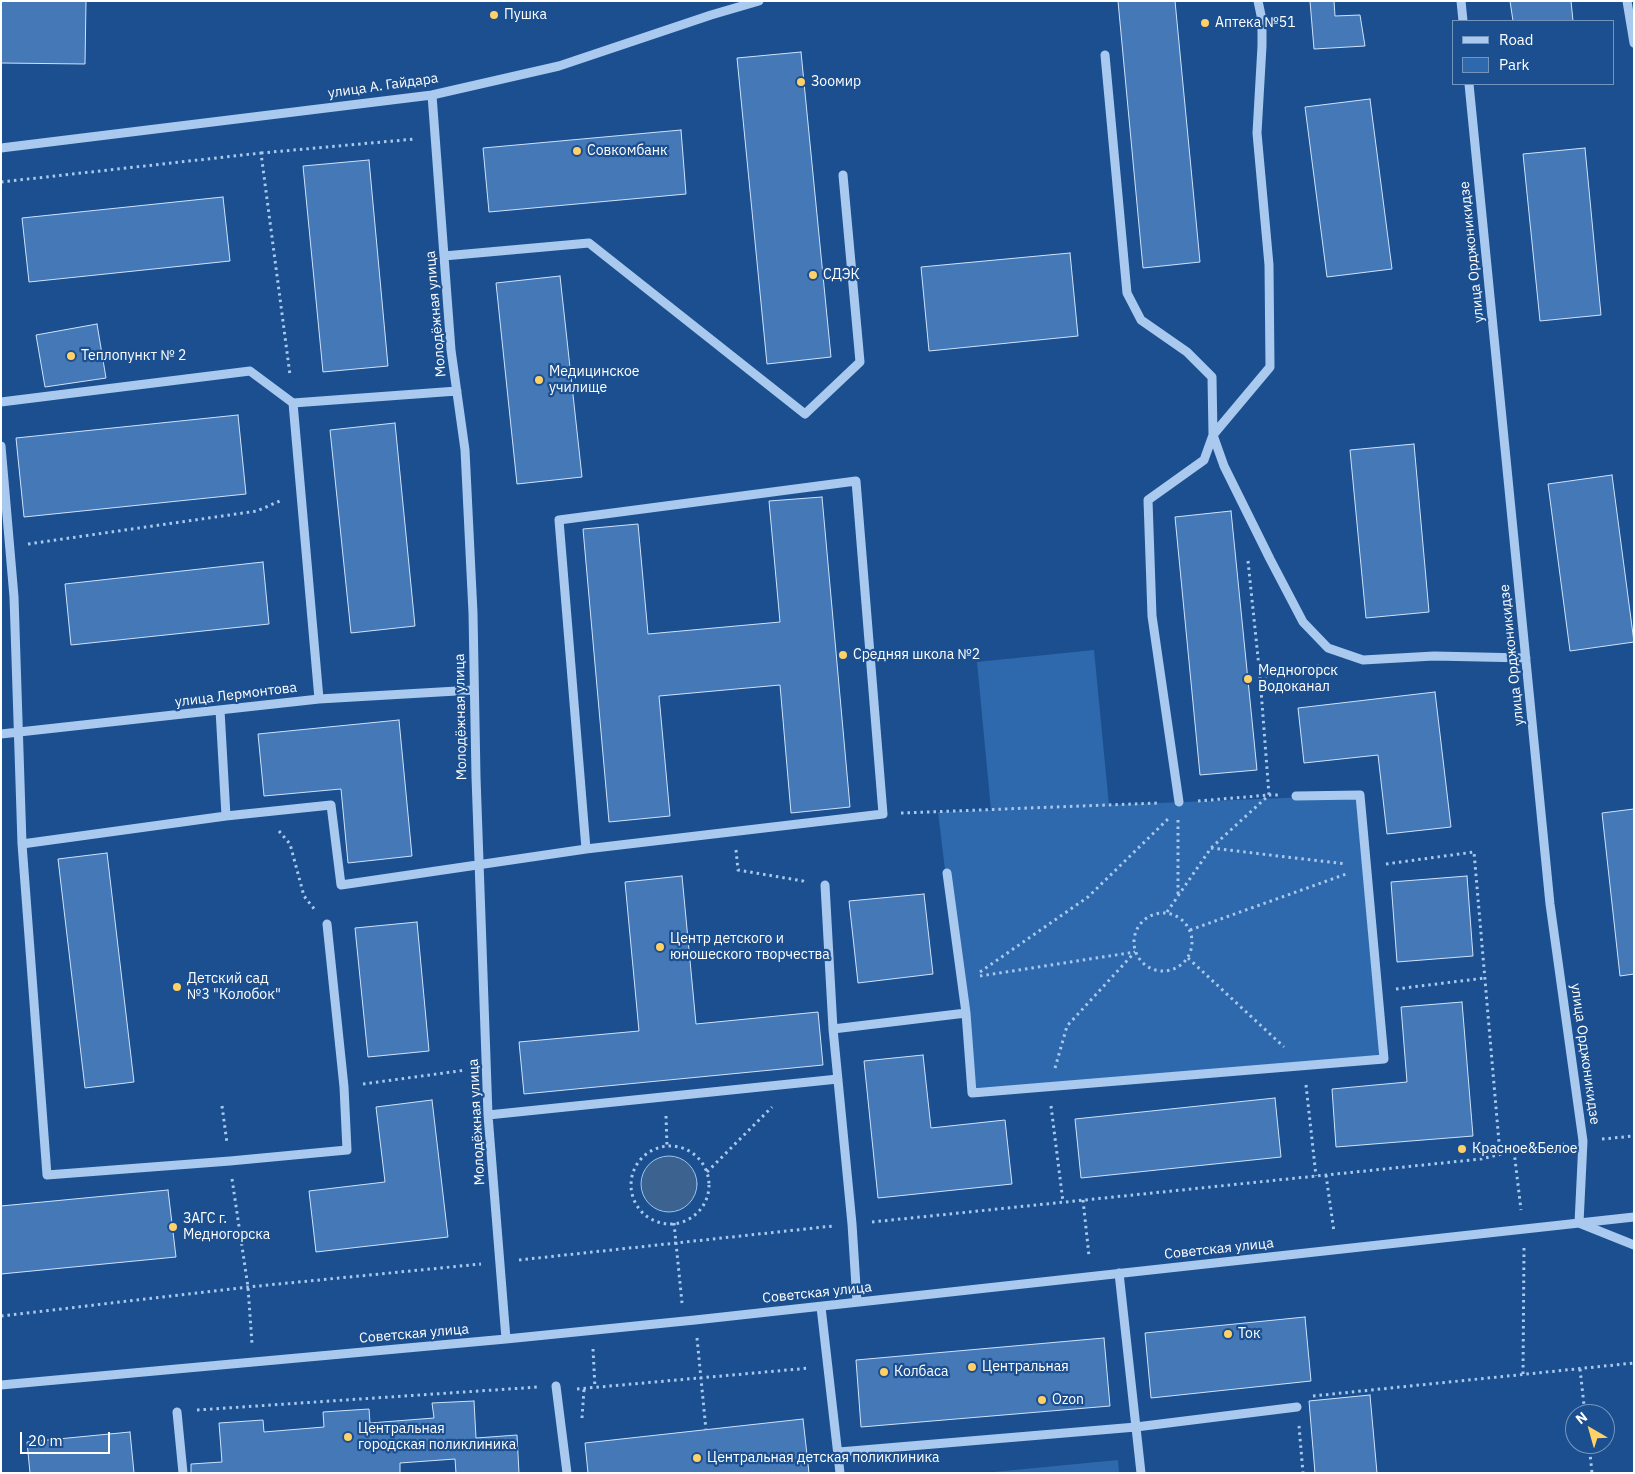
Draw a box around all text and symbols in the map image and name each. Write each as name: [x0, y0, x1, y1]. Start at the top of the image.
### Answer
place label: Пушка: [504, 7, 547, 23]
marker: Пушка: [488, 9, 500, 21]
place label: Аптека №51: [1215, 15, 1296, 31]
marker: Аптека №51: [1199, 17, 1211, 29]
legend: [1452, 20, 1615, 85]
text: Road: [1499, 30, 1534, 49]
text: Park: [1499, 55, 1529, 74]
street label: улица А. Гайдара: [327, 70, 439, 102]
place label: Зоомир: [811, 74, 861, 90]
marker: Зоомир: [795, 76, 807, 88]
place label: Совкомбанк: [587, 143, 668, 159]
marker: Совкомбанк: [571, 145, 583, 157]
street label: улица Орджоникидзе: [1456, 180, 1488, 324]
street label: Молодёжная улица: [422, 250, 450, 378]
place label: СДЭК: [823, 267, 860, 283]
marker: СДЭК: [807, 269, 819, 281]
place label: Теплопункт № 2: [81, 348, 186, 364]
marker: Теплопункт № 2: [65, 350, 77, 362]
place label: Медицинское училище: [549, 364, 640, 397]
marker: Медицинское училище: [533, 374, 545, 386]
street label: улица Орджоникидзе: [1496, 583, 1528, 727]
place label: Средняя школа №2: [853, 647, 980, 663]
marker: Средняя школа №2: [837, 649, 849, 661]
street label: Молодёжная улица: [451, 653, 471, 781]
place label: Медногорск Водоканал: [1258, 663, 1338, 696]
marker: Медногорск Водоканал: [1242, 673, 1254, 685]
street label: улица Лермонтова: [174, 679, 298, 711]
place label: Центр детского и юношеского творчества: [670, 931, 830, 964]
marker: Центр детского и юношеского творчества: [654, 941, 666, 953]
place label: Детский сад №3 "Колобок": [187, 971, 281, 1004]
marker: Детский сад №3 "Колобок": [171, 981, 183, 993]
street label: улица Орджоникидзе: [1567, 982, 1603, 1126]
street label: Молодёжная улица: [465, 1058, 489, 1186]
place label: Красное&Белое: [1472, 1141, 1577, 1157]
marker: Красное&Белое: [1456, 1143, 1468, 1155]
place label: ЗАГС г. Медногорска: [183, 1211, 270, 1244]
marker: ЗАГС г. Медногорска: [167, 1221, 179, 1233]
street label: Советская улица: [1163, 1235, 1275, 1263]
street label: Советская улица: [761, 1279, 873, 1307]
street label: Советская улица: [359, 1321, 469, 1347]
place label: Ток: [1238, 1326, 1261, 1342]
marker: Ток: [1222, 1328, 1234, 1340]
place label: Центральная: [982, 1359, 1069, 1375]
marker: Центральная: [966, 1361, 978, 1373]
place label: Колбаса: [894, 1364, 949, 1380]
marker: Колбаса: [878, 1366, 890, 1378]
place label: Ozon: [1052, 1392, 1084, 1408]
marker: Ozon: [1036, 1394, 1048, 1406]
north arrow: [1565, 1404, 1615, 1454]
text: N: [1572, 1408, 1591, 1428]
place label: Центральная городская поликлиника: [358, 1421, 516, 1454]
scale bar: [22, 1422, 112, 1454]
text: 20 m: [28, 1431, 63, 1450]
marker: Центральная городская поликлиника: [342, 1431, 354, 1443]
place label: Центральная детская поликлиника: [707, 1450, 940, 1466]
marker: Центральная детская поликлиника: [691, 1452, 703, 1464]

